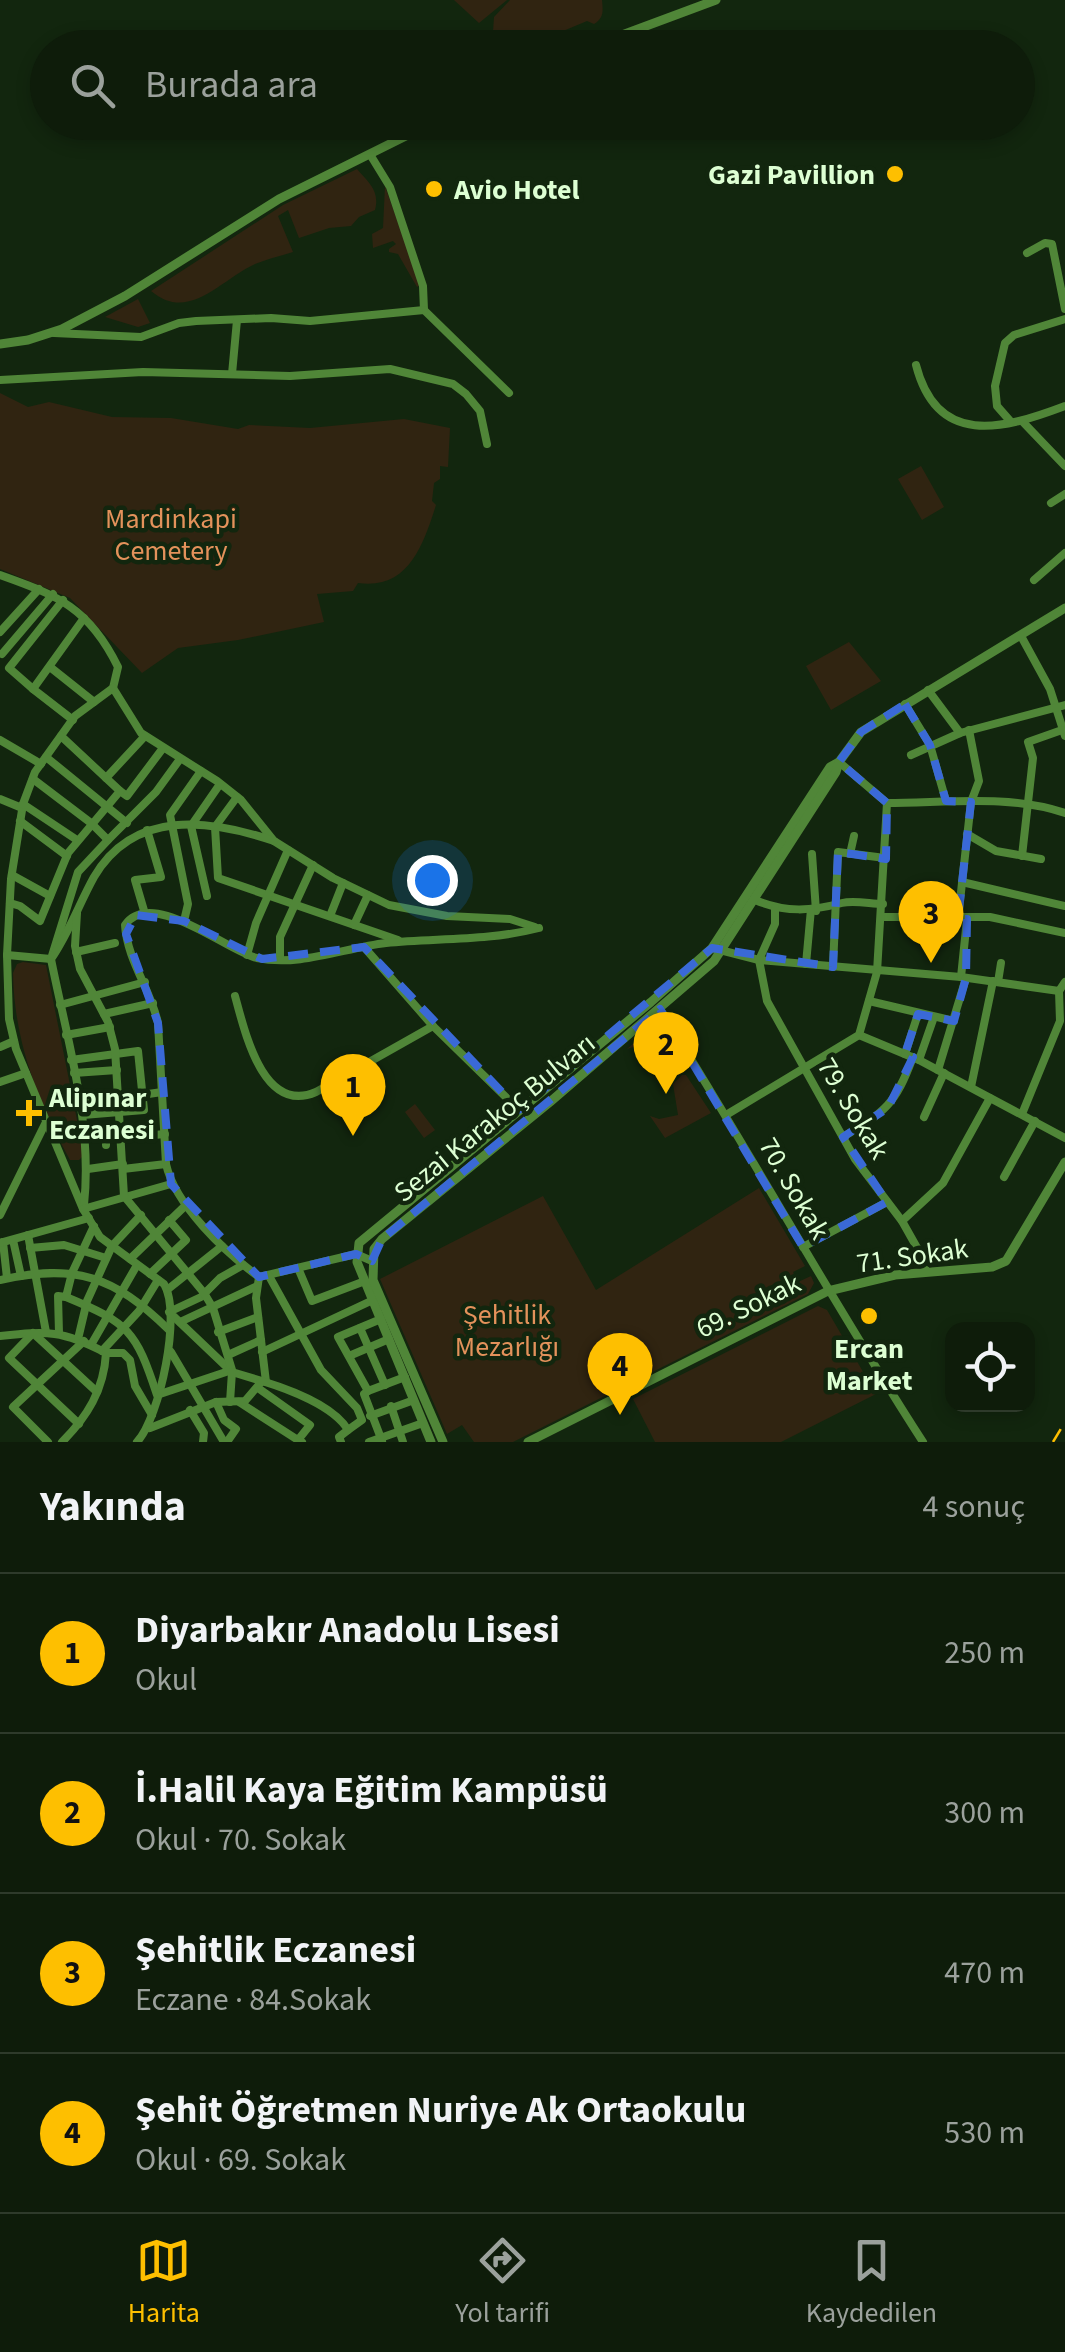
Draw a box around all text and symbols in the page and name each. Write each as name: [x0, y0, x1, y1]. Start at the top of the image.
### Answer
search box: [30, 30, 1035, 140]
icon: search: [65, 58, 120, 113]
text: Burada ara: [145, 58, 318, 112]
place label: Gazi Pavillion: [708, 155, 875, 195]
marker: Gazi Pavillion: [884, 163, 906, 185]
place label: Avio Hotel: [453, 170, 580, 210]
marker: Avio Hotel: [423, 178, 445, 200]
park label: Mardinkapi Cemetery: [105, 499, 237, 571]
your location: [407, 855, 458, 906]
pin: 3: [898, 880, 964, 963]
pin: 2: [634, 1012, 698, 1094]
street label: Sezai Karakoç Bulvarı: [385, 1024, 604, 1212]
street label: 79. Sokak: [807, 1050, 899, 1167]
pin: 1: [320, 1054, 386, 1136]
place label: Alipınar Eczanesi: [48, 1078, 155, 1150]
marker: Alipınar Eczanesi: [18, 1102, 40, 1124]
street label: 70. Sokak: [749, 1130, 840, 1247]
street label: 71. Sokak: [854, 1228, 971, 1284]
street label: 69. Sokak: [689, 1263, 808, 1348]
park label: Şehitlik Mezarlığı: [455, 1295, 559, 1367]
marker: Ercan Market: [858, 1305, 880, 1327]
map controls: [945, 1322, 1035, 1412]
button: locate: [945, 1322, 1035, 1412]
place label: Ercan Market: [826, 1329, 913, 1401]
pin: 4: [588, 1332, 652, 1415]
text: Yakında: [40, 1477, 186, 1537]
text: 4 sonuç: [922, 1484, 1025, 1530]
text: Diyarbakır Anadolu Lisesi: [135, 1603, 560, 1657]
text: 1: [64, 1630, 81, 1676]
text: 250 m: [944, 1630, 1025, 1676]
text: Okul: [135, 1657, 197, 1703]
text: İ.Halil Kaya Eğitim Kampüsü: [135, 1763, 608, 1817]
text: 2: [64, 1790, 81, 1836]
text: 300 m: [944, 1790, 1025, 1836]
text: Okul · 70. Sokak: [135, 1817, 346, 1863]
text: Şehitlik Eczanesi: [135, 1923, 416, 1977]
text: 3: [64, 1950, 81, 1996]
text: 470 m: [944, 1950, 1025, 1996]
text: Eczane · 84.Sokak: [135, 1977, 371, 2023]
text: Şehit Öğretmen Nuriye Ak Ortaokulu: [135, 2083, 746, 2137]
text: 4: [64, 2110, 81, 2156]
text: 530 m: [944, 2110, 1025, 2156]
text: Okul · 69. Sokak: [135, 2137, 346, 2183]
tab: Harita: [128, 2233, 200, 2333]
tab: Yol tarifi: [455, 2233, 550, 2333]
tab: Kaydedilen: [806, 2233, 937, 2333]

